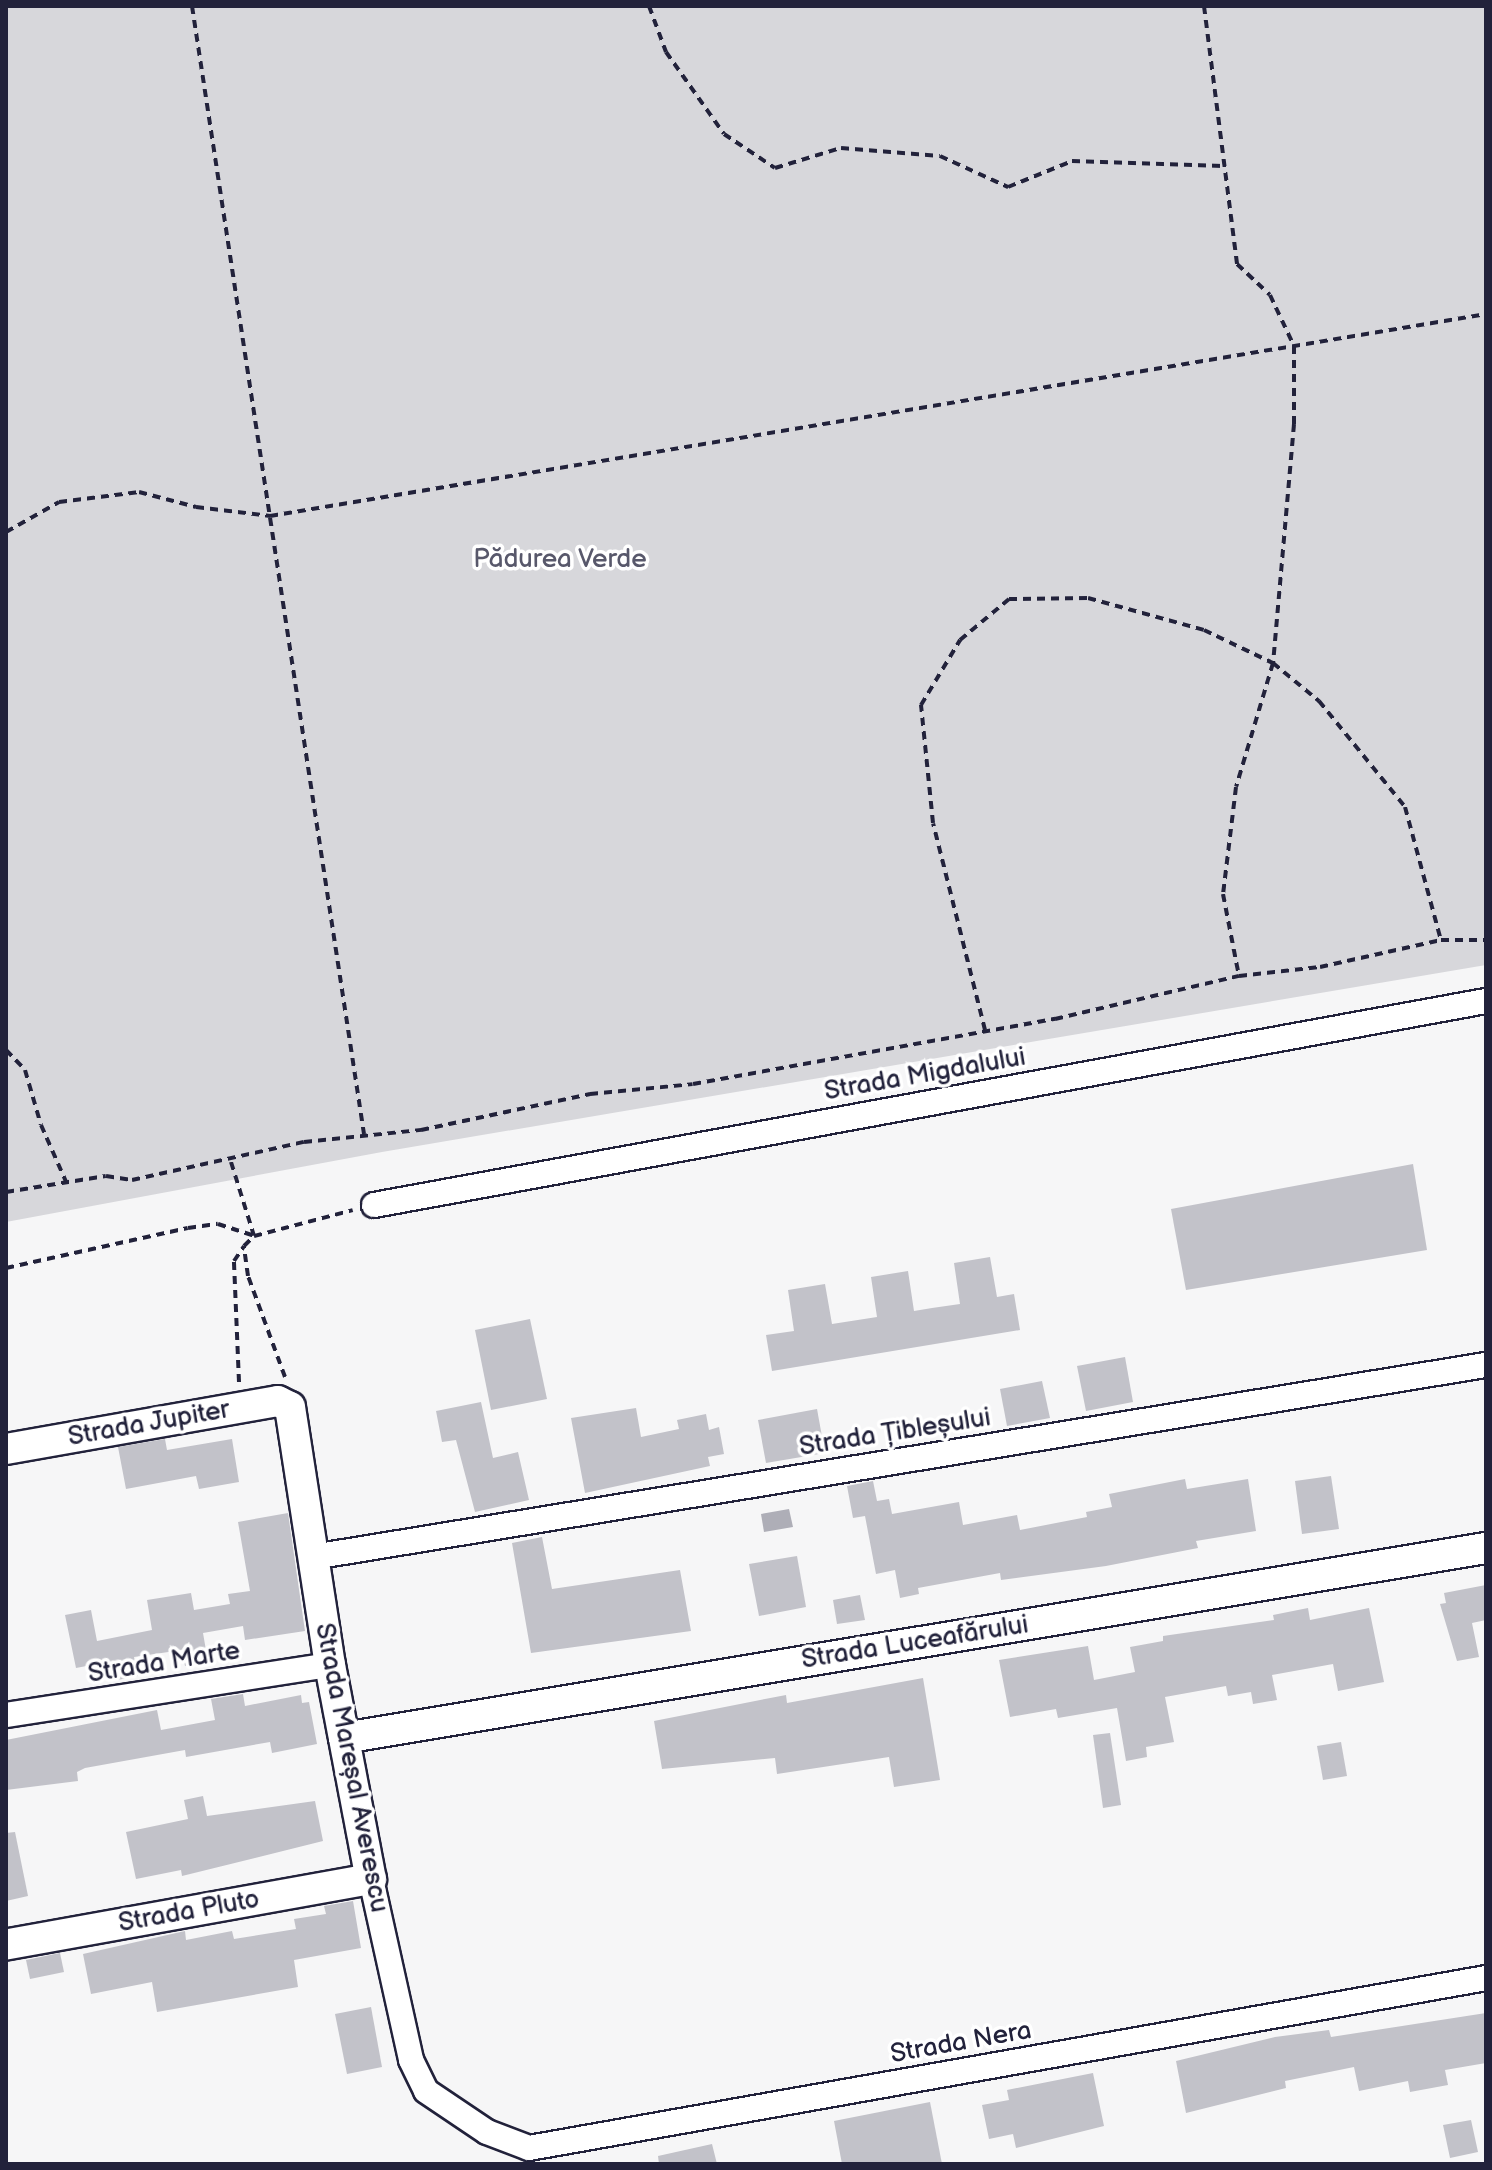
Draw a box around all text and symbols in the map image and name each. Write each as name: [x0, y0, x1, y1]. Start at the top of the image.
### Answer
park label: Pădurea Verde: [473, 544, 647, 576]
street label: Strada Migdalului: [822, 1042, 1028, 1108]
street label: Strada Jupiter: [65, 1394, 233, 1454]
street label: Strada Țibleșului: [797, 1402, 993, 1464]
street label: Strada Luceafărului: [799, 1610, 1031, 1676]
street label: Strada Mareșal Averescu: [308, 1621, 394, 1915]
street label: Strada Marte: [86, 1636, 242, 1690]
street label: Strada Pluto: [116, 1884, 262, 1940]
street label: Strada Nera: [888, 2015, 1034, 2071]

